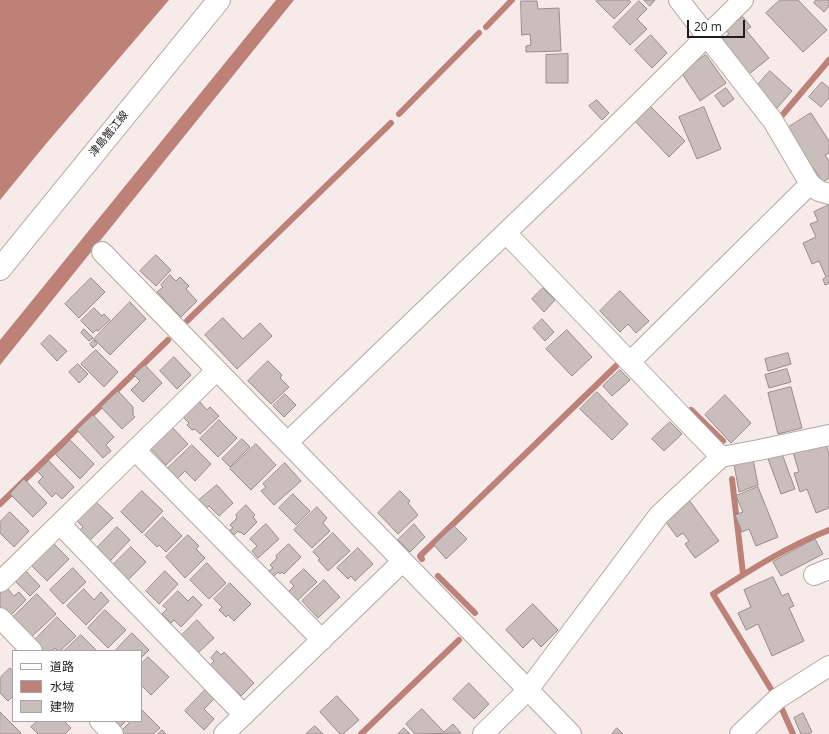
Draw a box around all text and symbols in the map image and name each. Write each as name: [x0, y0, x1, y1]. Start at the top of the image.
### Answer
scale bar: [689, 12, 747, 38]
text: 20 m: [694, 18, 722, 35]
street label: 津島蟹江線: [87, 108, 131, 160]
legend: [12, 650, 142, 722]
text: 道路: [50, 658, 74, 675]
text: 水域: [50, 678, 74, 695]
text: 建物: [50, 698, 74, 715]

